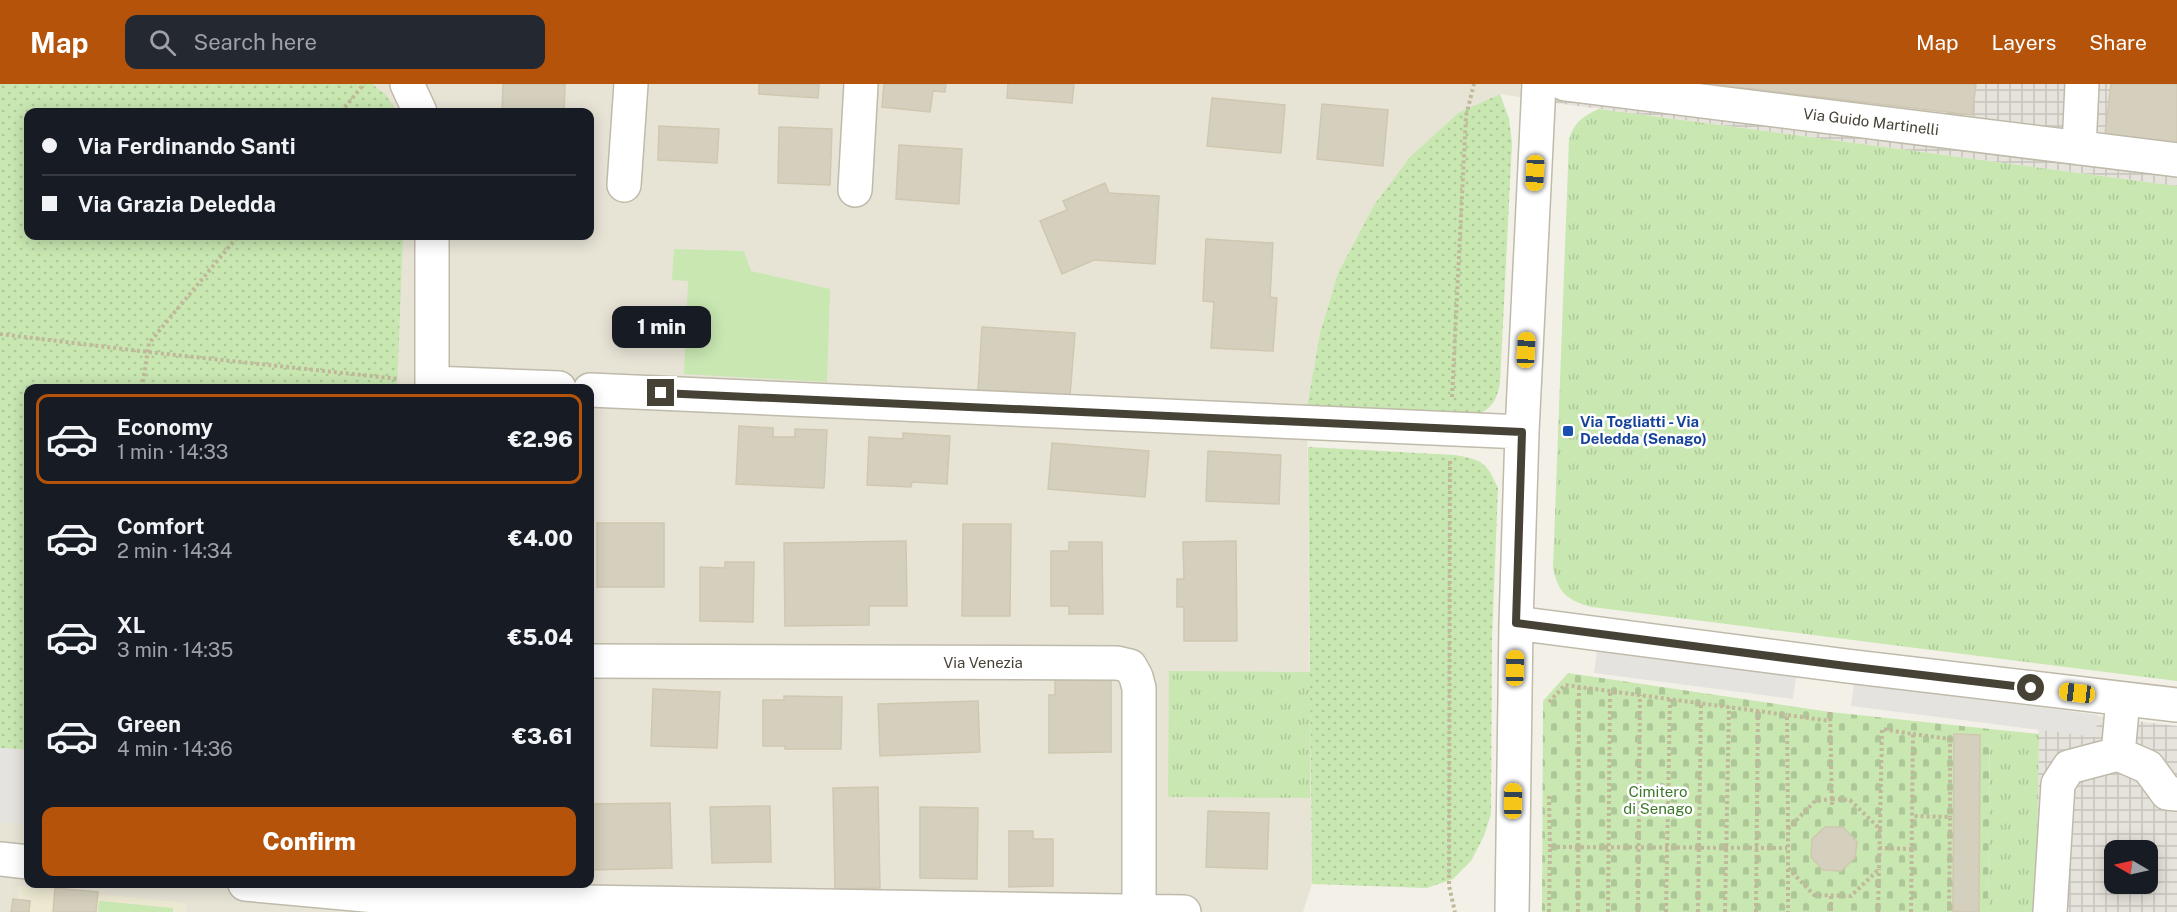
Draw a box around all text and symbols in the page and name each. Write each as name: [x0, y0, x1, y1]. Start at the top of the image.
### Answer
search box: [125, 15, 545, 69]
text: Map: [30, 26, 89, 59]
icon: search: [146, 26, 179, 59]
text: Search here: [194, 29, 317, 55]
text: Map: [1916, 30, 1959, 55]
text: Layers: [1992, 30, 2056, 55]
text: Share: [2089, 30, 2147, 55]
street label: Via Guido Martinelli: [1802, 105, 1940, 138]
text: Via Ferdinando Santi: [78, 133, 296, 159]
car: [1525, 155, 1545, 191]
text: Via Grazia Deledda: [78, 191, 276, 217]
callout: 1 min: [612, 306, 710, 348]
text: 1 min: [637, 315, 686, 339]
car: [1516, 332, 1536, 368]
route end: [647, 379, 674, 406]
icon: car: [45, 412, 99, 466]
place label: Via Togliatti - Via Deledda (Senago): [1580, 413, 1707, 447]
text: Economy: [117, 414, 213, 440]
marker: Via Togliatti - Via Deledda (Senago): [1561, 424, 1575, 438]
text: €2.96: [508, 426, 573, 452]
text: 1 min · 14:33: [117, 440, 228, 464]
icon: car: [45, 511, 99, 565]
text: Comfort: [117, 513, 204, 539]
text: €4.00: [508, 525, 573, 551]
text: 2 min · 14:34: [117, 539, 232, 563]
icon: car: [45, 610, 99, 664]
text: XL: [117, 612, 145, 638]
text: €5.04: [507, 624, 573, 650]
text: 3 min · 14:35: [117, 638, 233, 662]
car: [1506, 650, 1524, 686]
street label: Via Venezia: [943, 654, 1023, 671]
route start: [2017, 674, 2044, 701]
car: [2058, 682, 2096, 704]
icon: car: [45, 709, 99, 763]
text: Green: [117, 711, 181, 737]
text: €3.61: [512, 723, 573, 749]
text: 4 min · 14:36: [117, 737, 233, 761]
car: [1504, 783, 1522, 819]
park label: Cimitero di Senago: [1623, 783, 1693, 817]
button: Confirm: [42, 807, 576, 876]
north arrow: [2104, 840, 2158, 894]
map controls: [2104, 840, 2158, 894]

